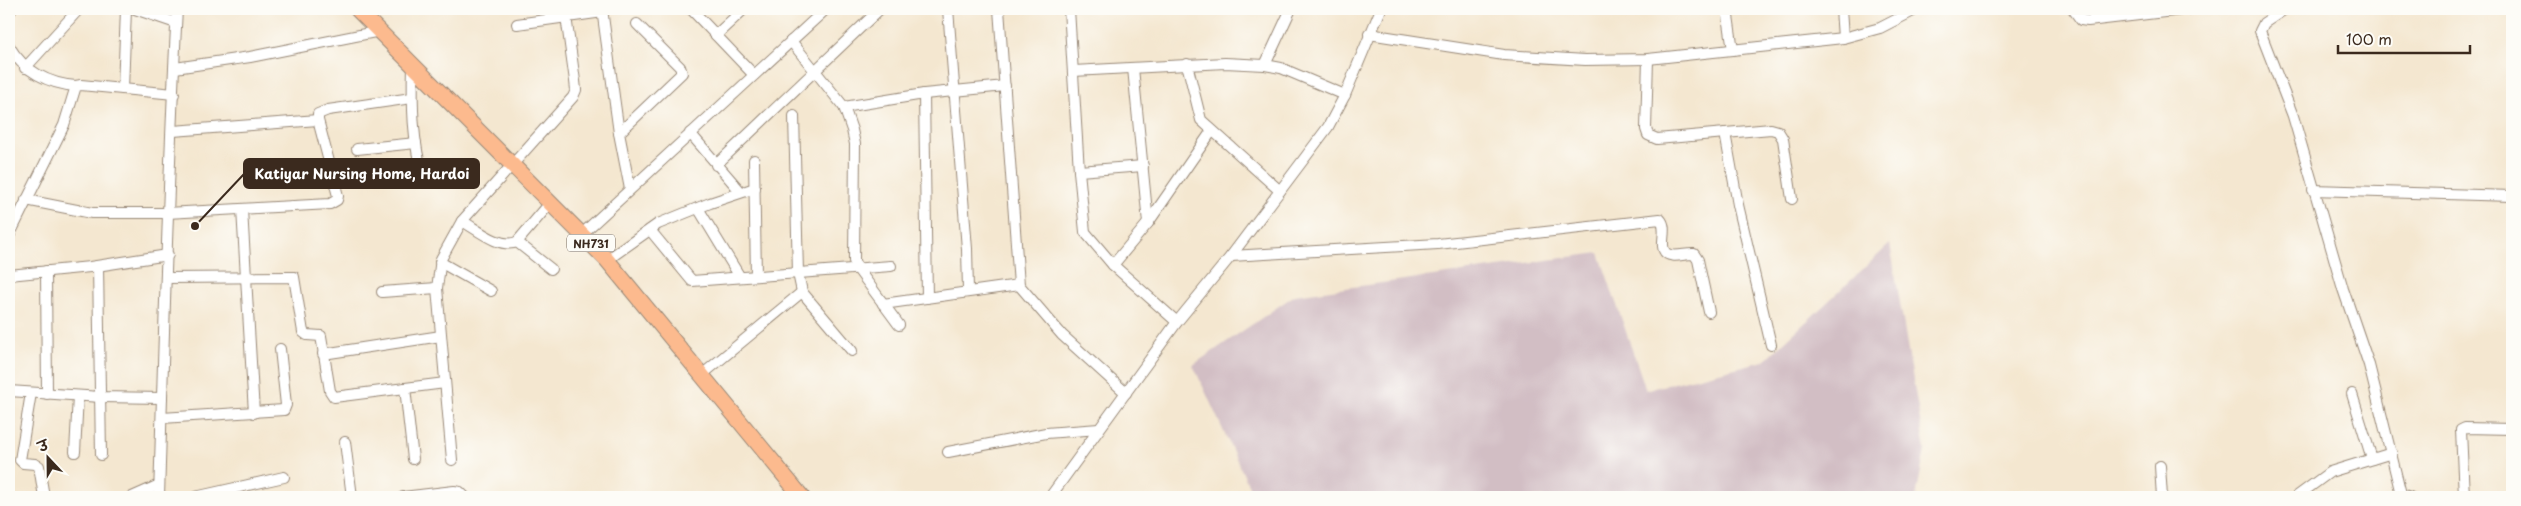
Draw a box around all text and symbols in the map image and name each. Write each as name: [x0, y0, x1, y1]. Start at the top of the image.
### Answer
scale bar: [2338, 22, 2471, 54]
text: 100 m: [2346, 27, 2392, 50]
callout: Katiyar Nursing Home, Hardoi: [244, 159, 479, 188]
text: Katiyar Nursing Home, Hardoi: [254, 163, 470, 184]
road number: NH731: [567, 234, 615, 252]
text: उ: [33, 433, 53, 458]
north arrow: [22, 434, 72, 484]

